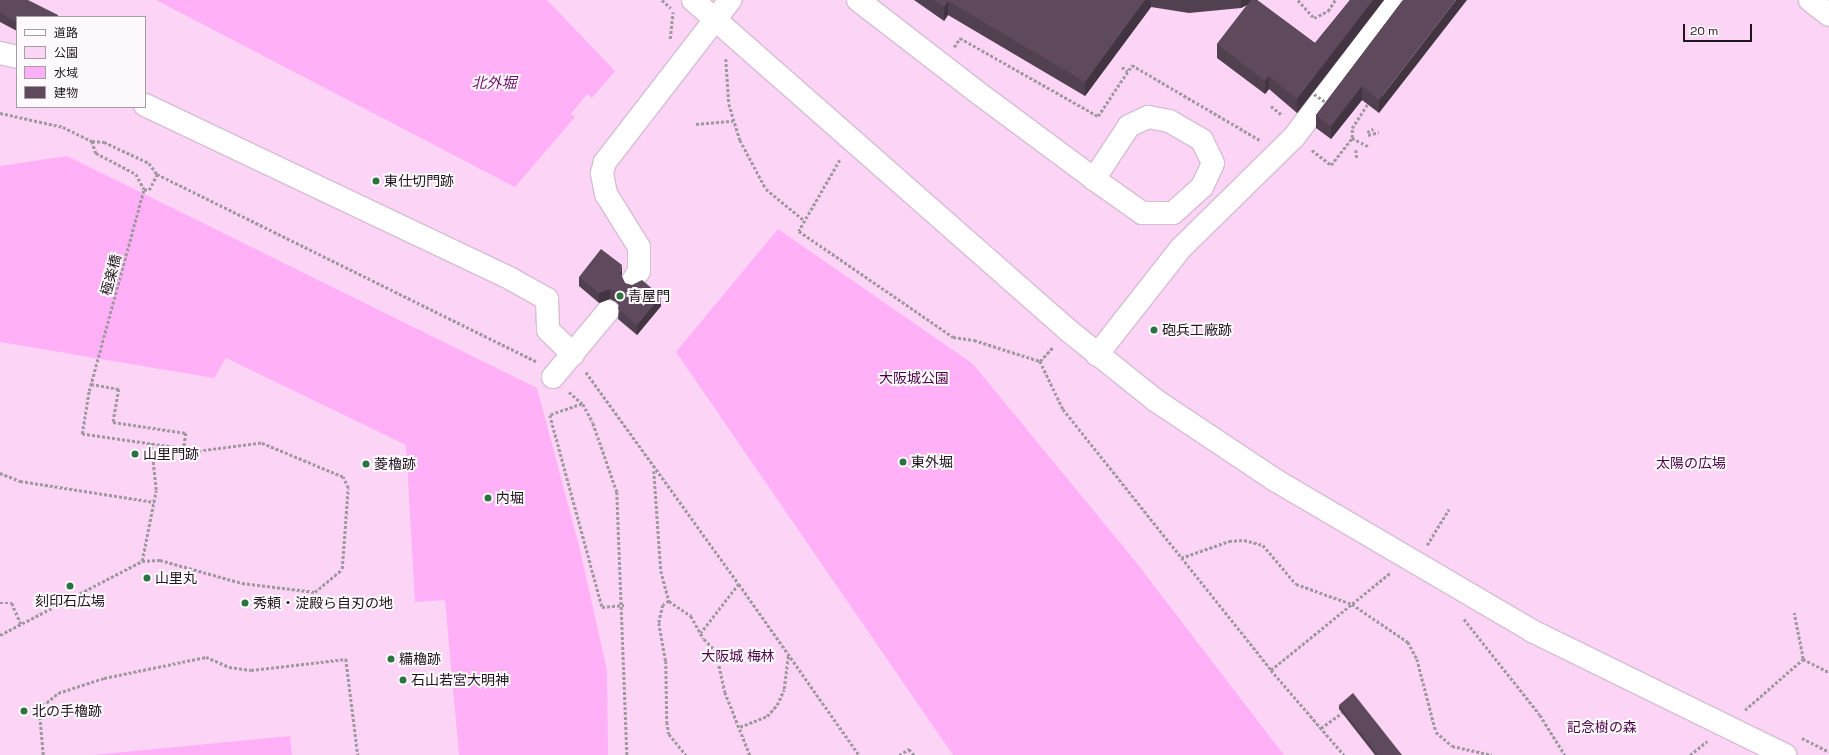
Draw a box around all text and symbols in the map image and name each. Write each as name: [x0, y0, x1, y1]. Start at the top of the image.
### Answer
legend: [16, 16, 146, 108]
scale bar: [1685, 16, 1754, 42]
text: 20 m: [1690, 23, 1718, 39]
text: 道路: [54, 25, 78, 41]
text: 公園: [54, 45, 78, 61]
text: 水域: [54, 65, 78, 81]
water label: 北外堀: [472, 74, 516, 92]
text: 建物: [54, 85, 78, 101]
place label: 東仕切門跡: [384, 173, 454, 189]
marker: 東仕切門跡: [371, 176, 381, 186]
street label: 極楽橋: [97, 253, 125, 297]
place label: 青屋門: [628, 288, 670, 304]
marker: 青屋門: [615, 291, 625, 301]
place label: 砲兵工廠跡: [1162, 322, 1232, 338]
marker: 砲兵工廠跡: [1149, 325, 1159, 335]
park label: 大阪城公園: [879, 370, 949, 386]
place label: 山里門跡: [143, 446, 199, 462]
marker: 山里門跡: [130, 449, 140, 459]
place label: 東外堀: [911, 454, 953, 470]
park label: 太陽の広場: [1656, 455, 1726, 471]
place label: 菱櫓跡: [374, 456, 416, 472]
marker: 東外堀: [898, 457, 908, 467]
marker: 菱櫓跡: [361, 459, 371, 469]
place label: 内堀: [496, 490, 524, 506]
marker: 内堀: [483, 493, 493, 503]
place label: 山里丸: [155, 570, 197, 586]
marker: 山里丸: [142, 573, 152, 583]
marker: 刻印石広場: [65, 581, 75, 591]
place label: 刻印石広場: [35, 593, 105, 609]
place label: 秀頼・淀殿ら自刃の地: [253, 595, 393, 611]
marker: 秀頼・淀殿ら自刃の地: [240, 598, 250, 608]
park label: 大阪城 梅林: [701, 648, 775, 664]
place label: 糒櫓跡: [399, 651, 441, 667]
marker: 糒櫓跡: [386, 654, 396, 664]
place label: 石山若宮大明神: [411, 672, 509, 688]
marker: 石山若宮大明神: [398, 675, 408, 685]
place label: 北の手櫓跡: [32, 703, 102, 719]
marker: 北の手櫓跡: [19, 706, 29, 716]
park label: 記念樹の森: [1567, 719, 1637, 735]

